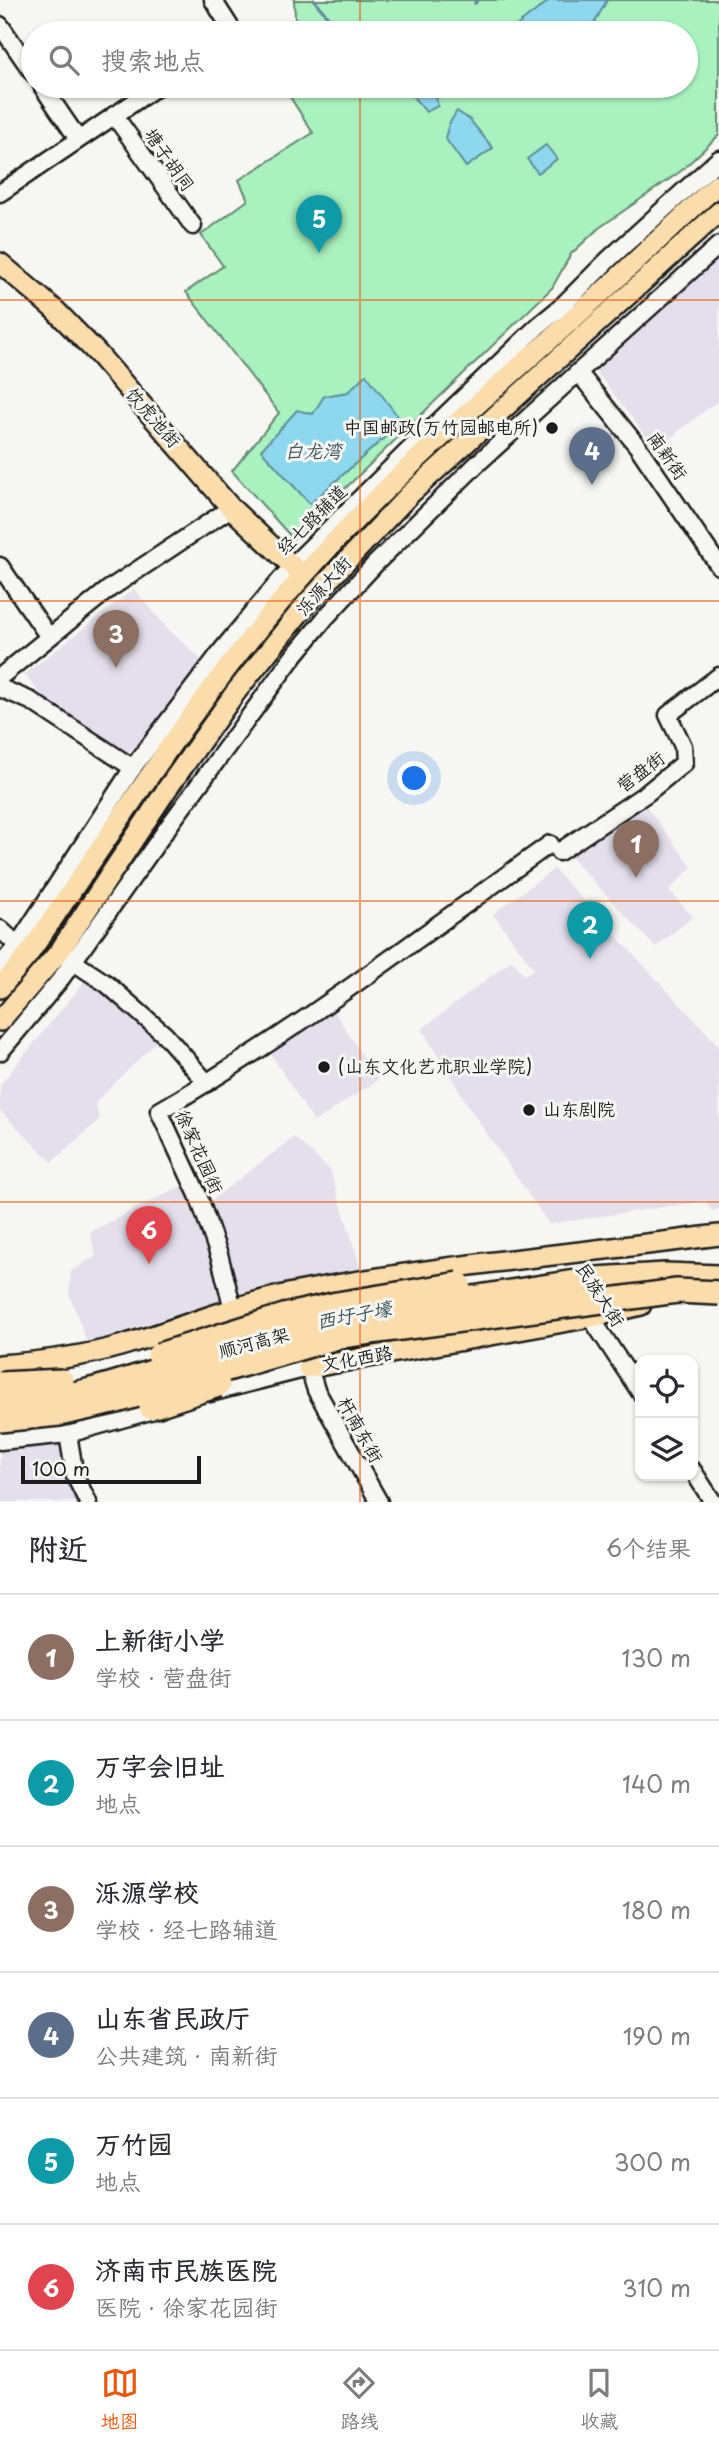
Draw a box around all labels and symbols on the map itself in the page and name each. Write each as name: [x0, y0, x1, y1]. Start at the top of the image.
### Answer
street label: 塘子胡同: [139, 122, 202, 196]
pin: 5: [296, 195, 342, 253]
street label: 饮虎池街: [120, 381, 188, 453]
place label: 中国邮政(万竹园邮电所): [344, 413, 538, 440]
marker: 中国邮政(万竹园邮电所): [544, 420, 560, 436]
street label: 南新街: [642, 425, 695, 485]
pin: 4: [569, 427, 615, 485]
water label: 白龙湾: [284, 436, 344, 464]
street label: 经七路辅道: [270, 478, 352, 560]
street label: 泺源大街: [289, 549, 357, 621]
pin: 3: [93, 610, 139, 668]
street label: 营盘街: [610, 744, 670, 798]
your location: [397, 761, 431, 795]
pin: 1: [613, 820, 659, 878]
pin: 2: [567, 901, 613, 959]
place label: (山东文化艺术职业学院): [338, 1052, 532, 1079]
marker: (山东文化艺术职业学院): [316, 1059, 332, 1075]
place label: 山东剧院: [543, 1095, 615, 1122]
marker: 山东剧院: [521, 1102, 537, 1118]
street label: 徐家花园街: [170, 1105, 231, 1198]
pin: 6: [126, 1206, 172, 1264]
street label: 民族大街: [570, 1257, 632, 1332]
water label: 西圩子壕: [314, 1293, 396, 1335]
street label: 顺河高架: [215, 1319, 292, 1364]
street label: 文化西路: [319, 1338, 395, 1377]
street label: 杆南东街: [332, 1391, 391, 1467]
scale bar: [21, 1453, 201, 1485]

